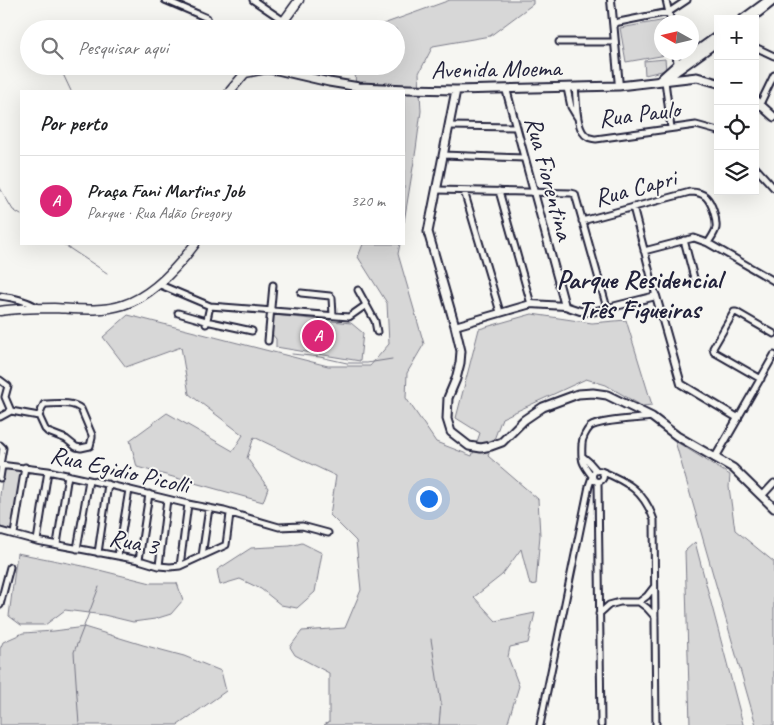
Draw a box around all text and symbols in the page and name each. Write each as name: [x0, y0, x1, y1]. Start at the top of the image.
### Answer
north arrow: [654, 15, 699, 60]
map controls: [714, 15, 759, 195]
button: +: [714, 15, 759, 60]
search box: [20, 20, 405, 75]
icon: search: [38, 34, 66, 62]
text: Pesquisar aqui: [78, 36, 168, 60]
street label: Avenida Moema: [431, 52, 564, 86]
button: −: [714, 60, 759, 105]
street label: Rua Paulo: [597, 93, 685, 135]
button: locate: [714, 105, 759, 150]
text: Por perto: [40, 110, 107, 136]
street label: Rua Fiorentina: [517, 113, 581, 246]
button: layers: [714, 150, 759, 195]
street label: Rua Capri: [591, 161, 683, 214]
text: Praça Fani Martins Job: [87, 179, 245, 203]
text: A: [52, 191, 60, 211]
text: 320 m: [351, 191, 385, 211]
text: Parque · Rua Adão Gregory: [87, 203, 231, 223]
district label: Parque Residencial Três Figueiras: [557, 263, 727, 326]
pin: A: [302, 317, 334, 355]
street label: Rua Egidio Picolli: [47, 438, 196, 502]
your location: [416, 486, 442, 512]
street label: Rua 3: [106, 521, 163, 563]

